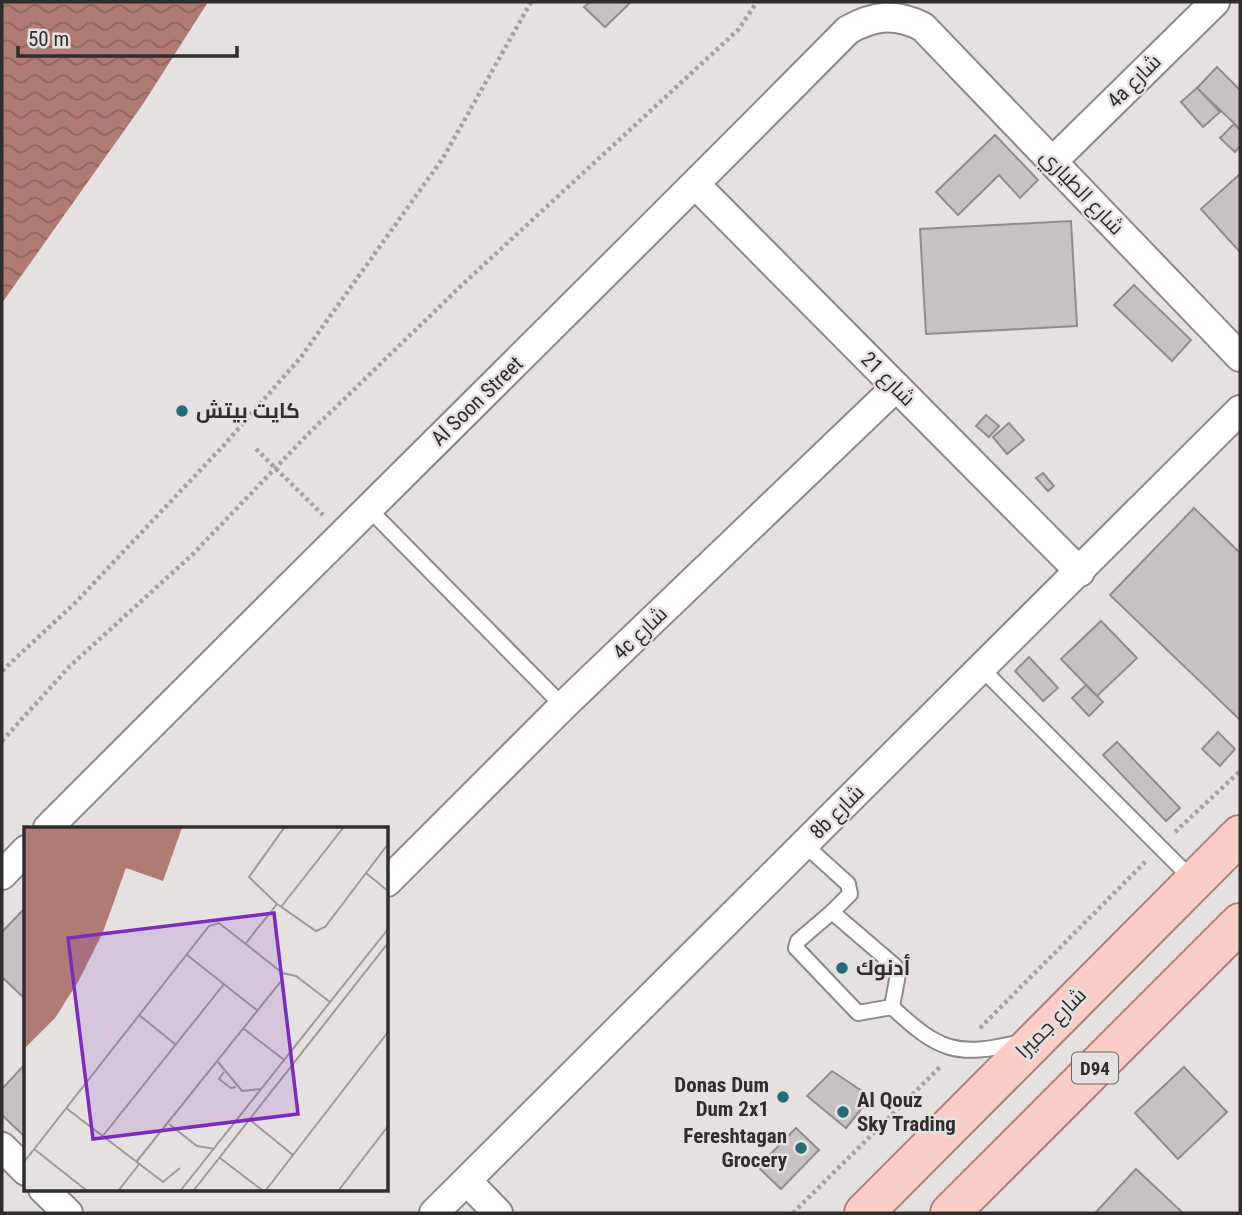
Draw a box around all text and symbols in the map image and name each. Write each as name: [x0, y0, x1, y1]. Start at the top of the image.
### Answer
scale bar: [18, 14, 236, 58]
text: 50 m: [28, 27, 69, 51]
street label: 4a شارع: [1102, 49, 1167, 114]
street label: شارع الطياري: [1033, 144, 1129, 242]
street label: شارع 21: [855, 347, 920, 412]
street label: Al Soon Street: [426, 351, 528, 451]
place label: كايت بيتش: [196, 399, 300, 423]
marker: كايت بيتش: [174, 403, 190, 419]
street label: 4c شارع: [608, 602, 673, 666]
street label: 8b شارع: [805, 780, 870, 845]
inset map: [24, 827, 388, 1190]
place label: أدنوك: [856, 954, 910, 981]
marker: أدنوك: [834, 960, 850, 976]
street label: شارع جميرا: [1011, 983, 1093, 1065]
road number: D94: [1072, 1052, 1118, 1084]
place label: Donas Dum Dum 2x1: [674, 1073, 769, 1121]
place label: Al Qouz Sky Trading: [857, 1088, 956, 1136]
marker: Donas Dum Dum 2x1: [775, 1089, 791, 1105]
marker: Al Qouz Sky Trading: [835, 1104, 851, 1120]
place label: Fereshtagan Grocery: [683, 1124, 788, 1172]
marker: Fereshtagan Grocery: [793, 1140, 809, 1156]

